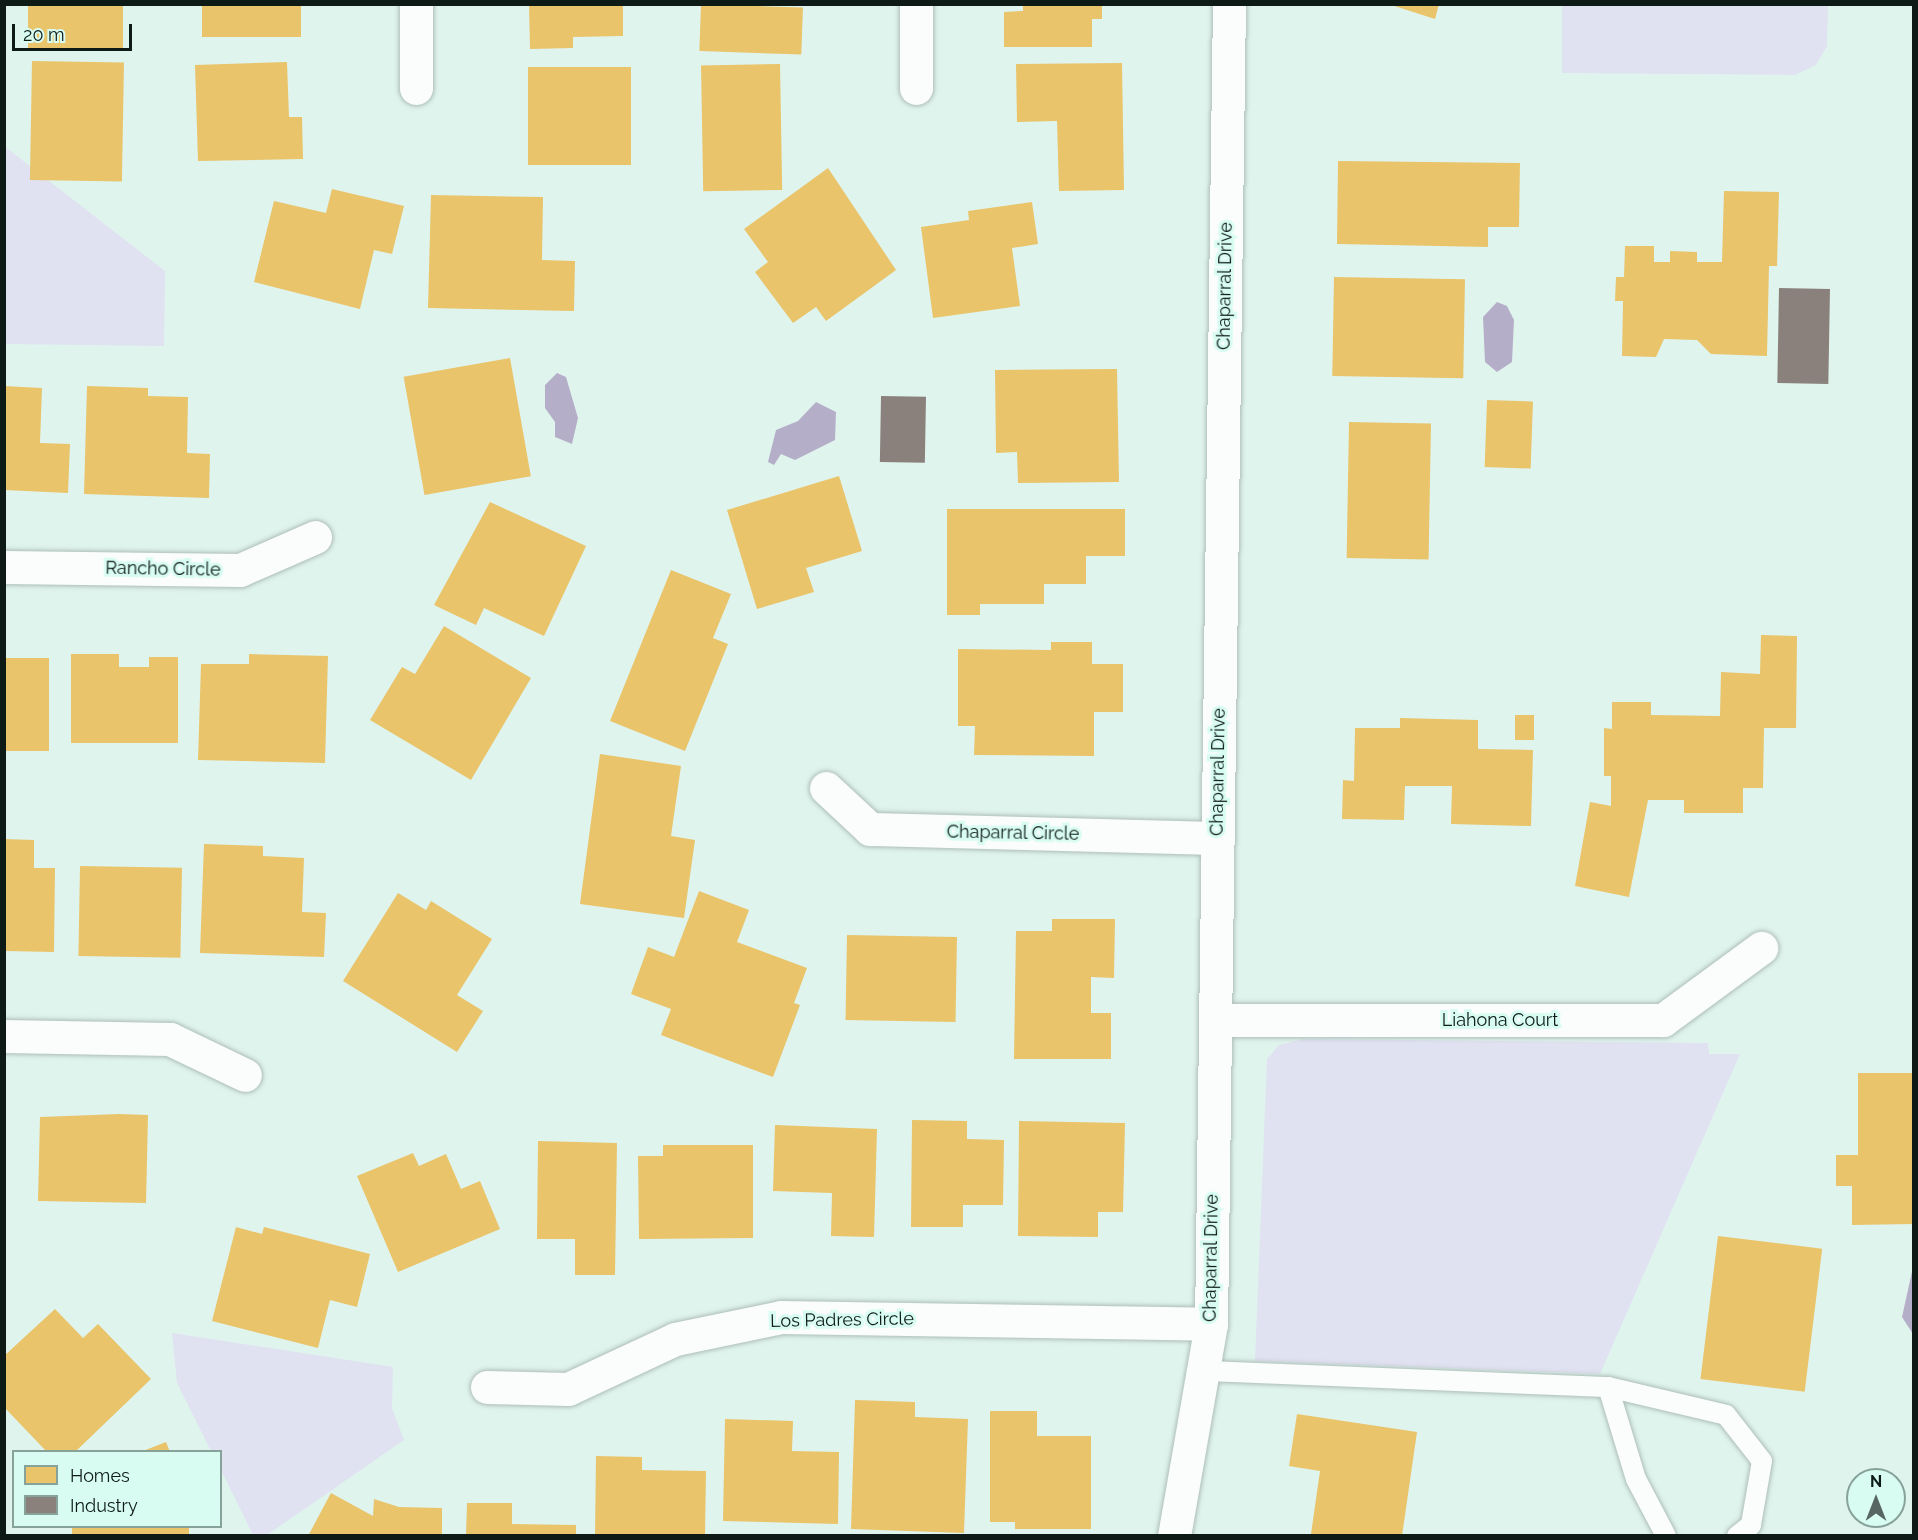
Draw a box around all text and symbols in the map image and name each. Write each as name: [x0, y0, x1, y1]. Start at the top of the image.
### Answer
scale bar: [15, 12, 135, 50]
text: 20 m: [23, 24, 65, 45]
street label: Chaparral Drive: [1213, 222, 1237, 350]
street label: Rancho Circle: [105, 557, 221, 581]
street label: Chaparral Drive: [1206, 708, 1230, 836]
street label: Chaparral Circle: [946, 821, 1080, 845]
street label: Liahona Court: [1442, 1009, 1558, 1031]
street label: Chaparral Drive: [1199, 1194, 1223, 1322]
street label: Los Padres Circle: [770, 1308, 914, 1332]
legend: [12, 1450, 222, 1528]
text: Homes: [70, 1465, 130, 1486]
north arrow: [1846, 1468, 1906, 1528]
text: N: [1870, 1472, 1882, 1491]
text: Industry: [70, 1495, 138, 1516]

